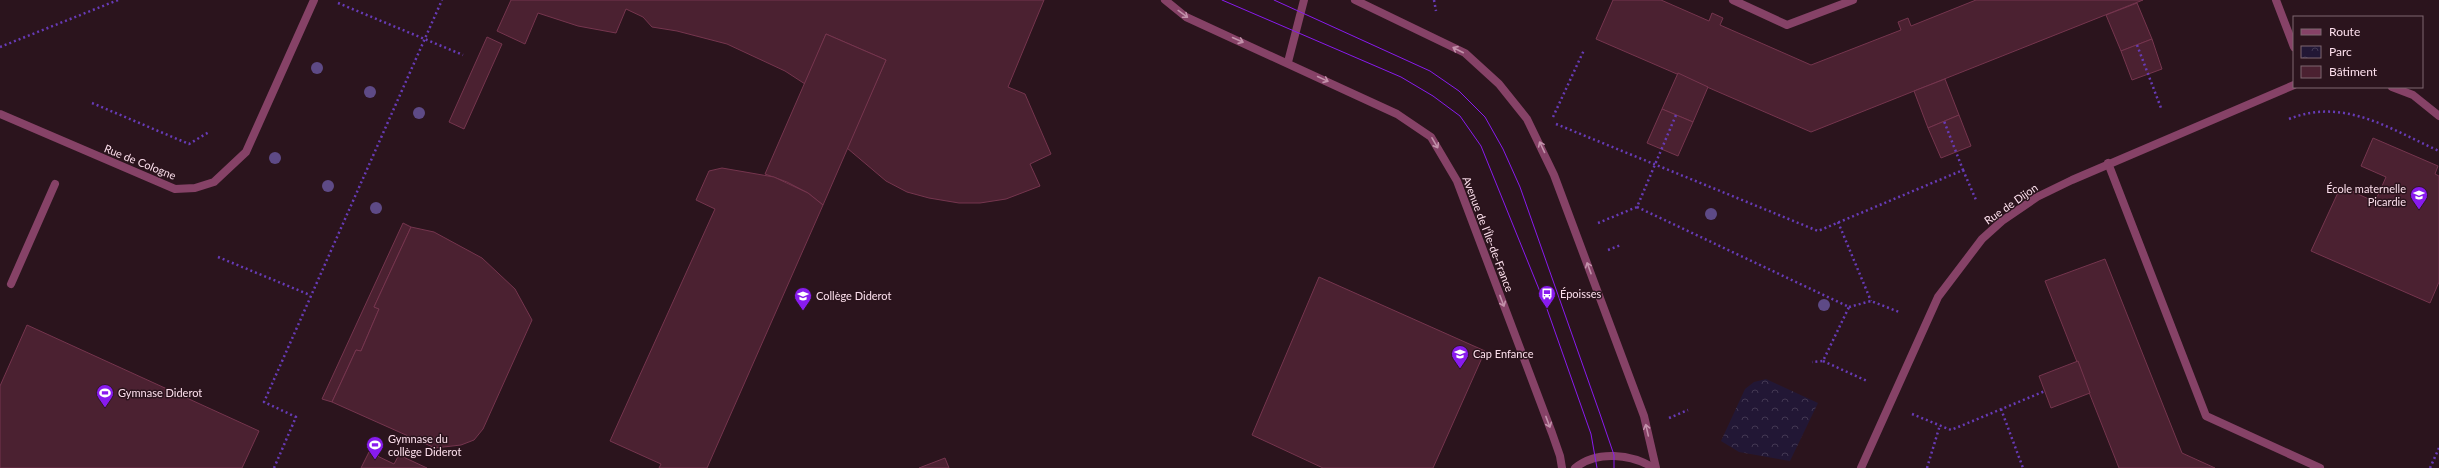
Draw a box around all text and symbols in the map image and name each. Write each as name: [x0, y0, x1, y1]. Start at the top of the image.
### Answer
one-way arrow: [1177, 10, 1188, 18]
legend: [2293, 16, 2423, 88]
text: Route: [2329, 24, 2360, 39]
one-way arrow: [1232, 37, 1244, 44]
text: Parc: [2329, 44, 2352, 59]
one-way arrow: [1453, 45, 1465, 53]
text: Bâtiment: [2329, 64, 2378, 79]
one-way arrow: [1317, 76, 1329, 83]
one-way arrow: [1431, 137, 1439, 149]
street label: Rue de Cologne: [102, 141, 178, 182]
one-way arrow: [1538, 141, 1545, 153]
street label: Avenue de l’Île-de-France: [1460, 174, 1517, 294]
street label: Rue de Dijon: [1982, 180, 2040, 227]
place label: École maternelle Picardie: [2326, 182, 2406, 208]
school or university icon: École maternelle Picardie: [2409, 185, 2429, 210]
one-way arrow: [1584, 263, 1592, 275]
bus stop icon: Époisses: [1537, 284, 1557, 309]
school or university icon: Collège Diderot: [793, 286, 813, 311]
place label: Époisses: [1560, 287, 1602, 300]
place label: Collège Diderot: [816, 289, 892, 302]
one-way arrow: [1499, 294, 1507, 306]
school or university icon: Cap Enfance: [1450, 344, 1470, 369]
place label: Cap Enfance: [1473, 347, 1534, 360]
sports icon: Gymnase Diderot: [95, 383, 115, 408]
place label: Gymnase Diderot: [118, 386, 202, 399]
one-way arrow: [1544, 416, 1552, 428]
one-way arrow: [1643, 424, 1651, 437]
place label: Gymnase du collège Diderot: [388, 432, 461, 458]
sports icon: Gymnase du collège Diderot: [365, 435, 385, 460]

